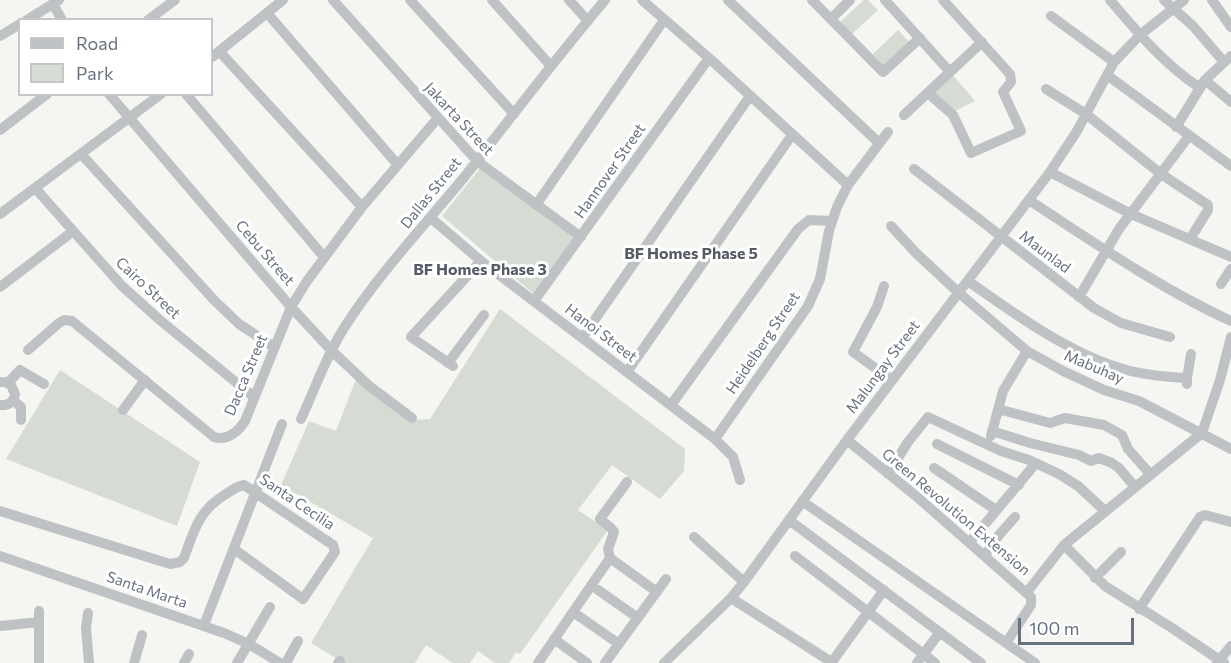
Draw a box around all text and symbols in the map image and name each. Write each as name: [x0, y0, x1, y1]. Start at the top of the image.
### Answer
legend: [18, 18, 213, 96]
text: Road: [76, 32, 118, 54]
text: Park: [76, 62, 114, 84]
street label: Jakarta Street: [421, 79, 497, 159]
street label: Hannover Street: [571, 120, 649, 222]
street label: Dallas Street: [397, 154, 465, 232]
street label: Cebu Street: [232, 217, 298, 289]
street label: Maunlad: [1016, 227, 1074, 277]
district label: BF Homes Phase 5: [624, 244, 758, 264]
street label: Cairo Street: [112, 253, 184, 323]
district label: BF Homes Phase 3: [413, 260, 547, 280]
street label: Heidelberg Street: [722, 288, 804, 398]
street label: Hanoi Street: [561, 300, 641, 366]
street label: Malungay Street: [842, 317, 924, 417]
street label: Dacca Street: [221, 332, 271, 418]
street label: Mabuhay: [1061, 346, 1127, 388]
street label: Green Revolution Extension: [878, 445, 1034, 579]
street label: Santa Cecilia: [256, 470, 338, 534]
street label: Santa Marta: [104, 568, 190, 612]
scale bar: [1021, 606, 1136, 644]
text: 100 m: [1029, 617, 1079, 639]

